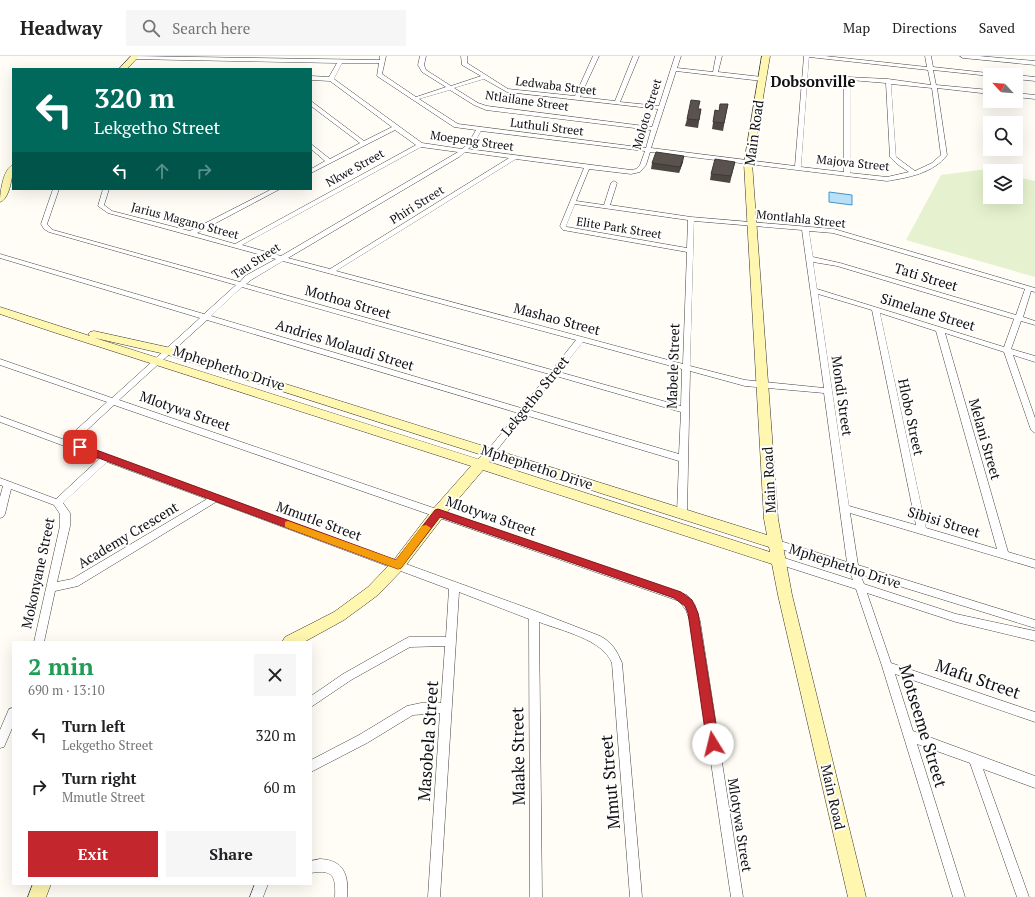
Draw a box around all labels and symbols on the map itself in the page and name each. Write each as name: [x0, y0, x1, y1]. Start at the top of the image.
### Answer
north arrow: [983, 68, 1023, 108]
district label: Dobsonville: [770, 71, 856, 91]
street label: Ledwaba Street: [515, 73, 598, 98]
street label: Moloto Street: [629, 76, 665, 151]
street label: Ntlailane Street: [484, 87, 570, 114]
street label: Main Road: [739, 99, 768, 167]
street label: Luthuli Street: [509, 115, 585, 139]
street label: Moepeng Street: [429, 127, 515, 154]
street label: Nkwe Street: [323, 145, 387, 190]
street label: Majova Street: [816, 151, 891, 174]
street label: Phiri Street: [387, 182, 447, 227]
street label: Jarius Magano Street: [130, 199, 241, 242]
street label: Montlahla Street: [756, 206, 847, 231]
street label: Elite Park Street: [575, 213, 664, 242]
street label: Tau Street: [229, 239, 283, 282]
street label: Tati Street: [892, 258, 961, 295]
street label: Mothoa Street: [303, 280, 394, 323]
street label: Simelane Street: [878, 288, 979, 335]
street label: Mashao Street: [512, 298, 603, 339]
street label: Andries Molaudi Street: [274, 314, 417, 375]
street label: Mabele Street: [662, 322, 684, 409]
street label: Mphephetho Drive: [171, 340, 287, 395]
street label: Lekgetho Street: [496, 351, 573, 440]
street label: Mondi Street: [827, 355, 858, 438]
street label: Hlobo Street: [894, 377, 929, 458]
street label: Mlotywa Street: [137, 386, 234, 435]
street label: Melani Street: [965, 396, 1006, 483]
pin: [63, 430, 97, 464]
street label: Mphephetho Drive: [479, 439, 595, 494]
street label: Main Road: [757, 446, 780, 514]
street label: Mlotywa Street: [443, 491, 540, 540]
street label: Mmutle Street: [274, 496, 365, 545]
street label: Academy Crescent: [74, 497, 182, 572]
street label: Sibisi Street: [906, 502, 983, 542]
street label: Mokonyane Street: [16, 515, 59, 630]
street label: Mphephetho Drive: [787, 538, 903, 593]
street label: Mafu Street: [933, 653, 1024, 704]
street label: Motseeme Street: [894, 662, 953, 791]
street label: Masobela Street: [412, 679, 443, 802]
street label: Maake Street: [505, 706, 530, 805]
position arrow: [692, 723, 734, 765]
street label: Mmut Street: [594, 733, 625, 830]
street label: Main Road: [817, 762, 850, 832]
street label: Mlotywa Street: [724, 777, 757, 874]

